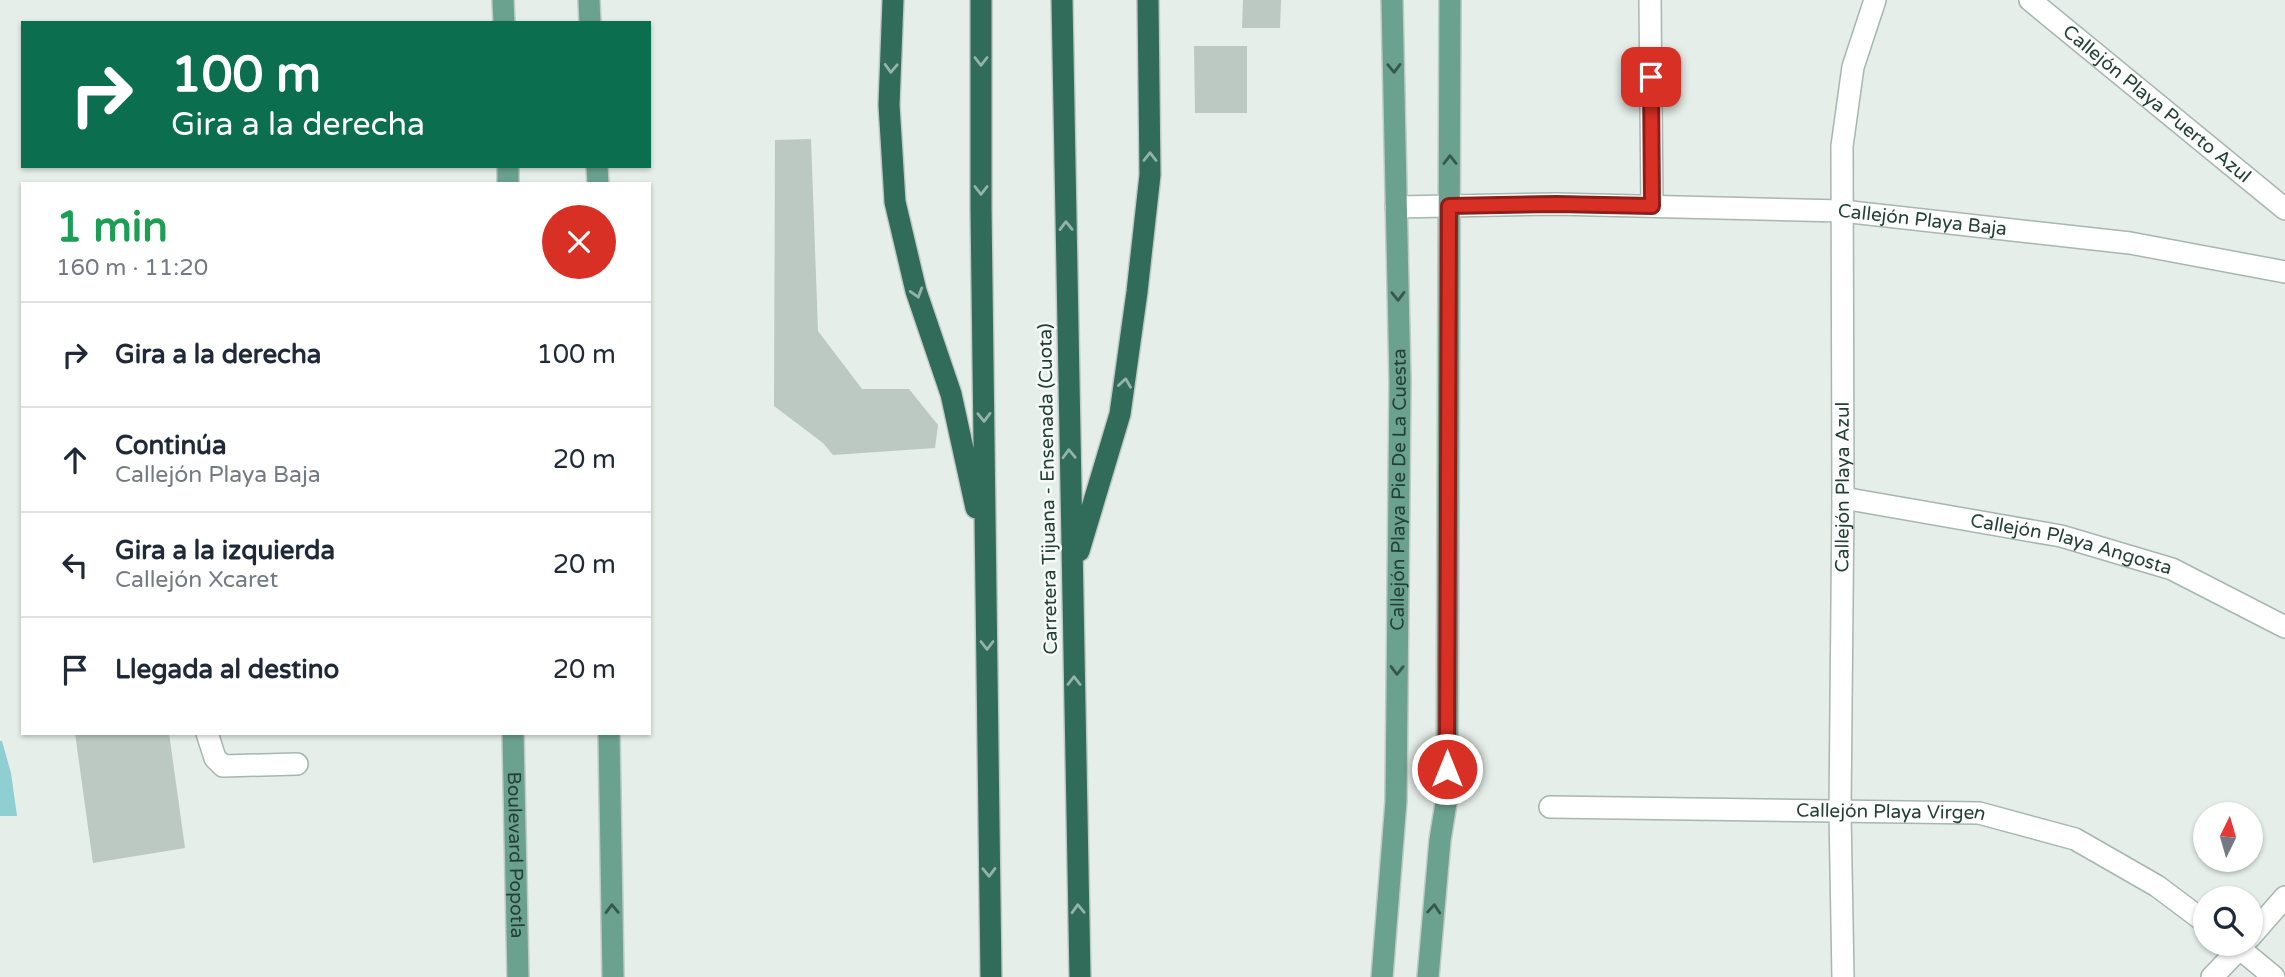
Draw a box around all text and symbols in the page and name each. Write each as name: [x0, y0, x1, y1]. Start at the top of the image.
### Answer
street label: Callejón Playa Puerto Azul: [2058, 20, 2255, 187]
text: 100 m: [171, 46, 321, 105]
pin: [1621, 47, 1681, 107]
icon: right: [56, 49, 147, 140]
one-way arrow: [973, 56, 989, 66]
icon: arrive: [1632, 58, 1670, 96]
one-way arrow: [883, 63, 898, 74]
one-way arrow: [1386, 63, 1401, 74]
text: Gira a la derecha: [171, 106, 425, 144]
one-way arrow: [1142, 151, 1158, 162]
one-way arrow: [1442, 154, 1457, 165]
one-way arrow: [973, 185, 989, 195]
street label: Callejón Playa Baja: [1837, 200, 2008, 240]
text: 1 min: [56, 202, 168, 253]
button: close: [542, 205, 616, 279]
one-way arrow: [1058, 221, 1073, 232]
text: 160 m · 11:20: [56, 254, 208, 282]
one-way arrow: [908, 287, 923, 299]
one-way arrow: [1391, 290, 1406, 301]
street label: Carretera Tijuana - Ensenada (Cuota): [1034, 323, 1062, 655]
icon: right: [56, 336, 94, 374]
text: Gira a la derecha: [115, 339, 321, 370]
text: 100 m: [536, 339, 616, 370]
street label: Callejón Playa Pie De La Cuesta: [1387, 348, 1411, 631]
one-way arrow: [1117, 377, 1132, 389]
street label: Callejón Playa Azul: [1831, 402, 1854, 572]
one-way arrow: [977, 412, 992, 423]
text: Continúa: [115, 430, 227, 461]
icon: ahead: [56, 441, 94, 479]
text: 20 m: [553, 444, 616, 475]
one-way arrow: [1062, 448, 1077, 459]
text: Callejón Playa Baja: [115, 461, 321, 489]
street label: Callejón Playa Angosta: [1969, 509, 2175, 579]
text: Gira a la izquierda: [115, 535, 335, 566]
icon: left: [56, 546, 94, 584]
text: 20 m: [553, 549, 616, 580]
text: Callejón Xcaret: [115, 566, 278, 594]
one-way arrow: [979, 640, 995, 650]
icon: arrive: [56, 651, 94, 689]
text: Llegada al destino: [115, 654, 339, 685]
text: 20 m: [553, 654, 616, 685]
one-way arrow: [1390, 665, 1405, 676]
one-way arrow: [1066, 676, 1082, 686]
position arrow: [1410, 732, 1484, 806]
street label: Boulevard Popotla: [503, 772, 528, 938]
street label: Callejón Playa Virgen: [1796, 799, 1988, 825]
north arrow: [2193, 802, 2263, 872]
map controls: [2193, 802, 2263, 956]
one-way arrow: [981, 867, 997, 878]
button: search: [2193, 886, 2263, 956]
one-way arrow: [604, 903, 619, 914]
one-way arrow: [1070, 903, 1086, 914]
one-way arrow: [1426, 903, 1441, 914]

